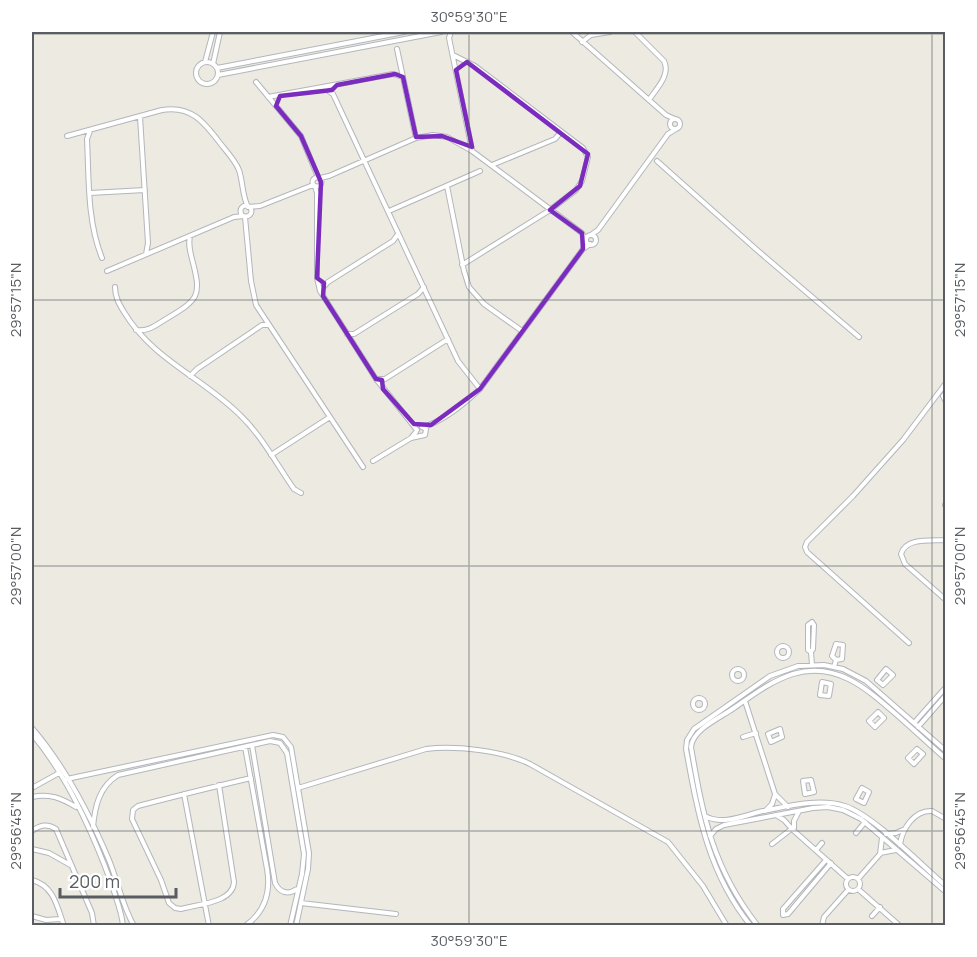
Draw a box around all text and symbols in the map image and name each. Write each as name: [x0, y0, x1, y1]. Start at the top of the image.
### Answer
text: 30°59'30"E: [430, 6, 508, 27]
text: 29°57'15"N: [5, 263, 26, 337]
text: 29°57'15"N: [949, 263, 970, 337]
text: 29°57'00"N: [5, 527, 26, 605]
text: 29°57'00"N: [949, 527, 970, 605]
text: 29°56'45"N: [5, 792, 26, 870]
text: 29°56'45"N: [949, 792, 970, 870]
scale bar: [60, 861, 176, 899]
text: 200 m: [69, 869, 120, 893]
text: 30°59'30"E: [430, 930, 508, 951]

